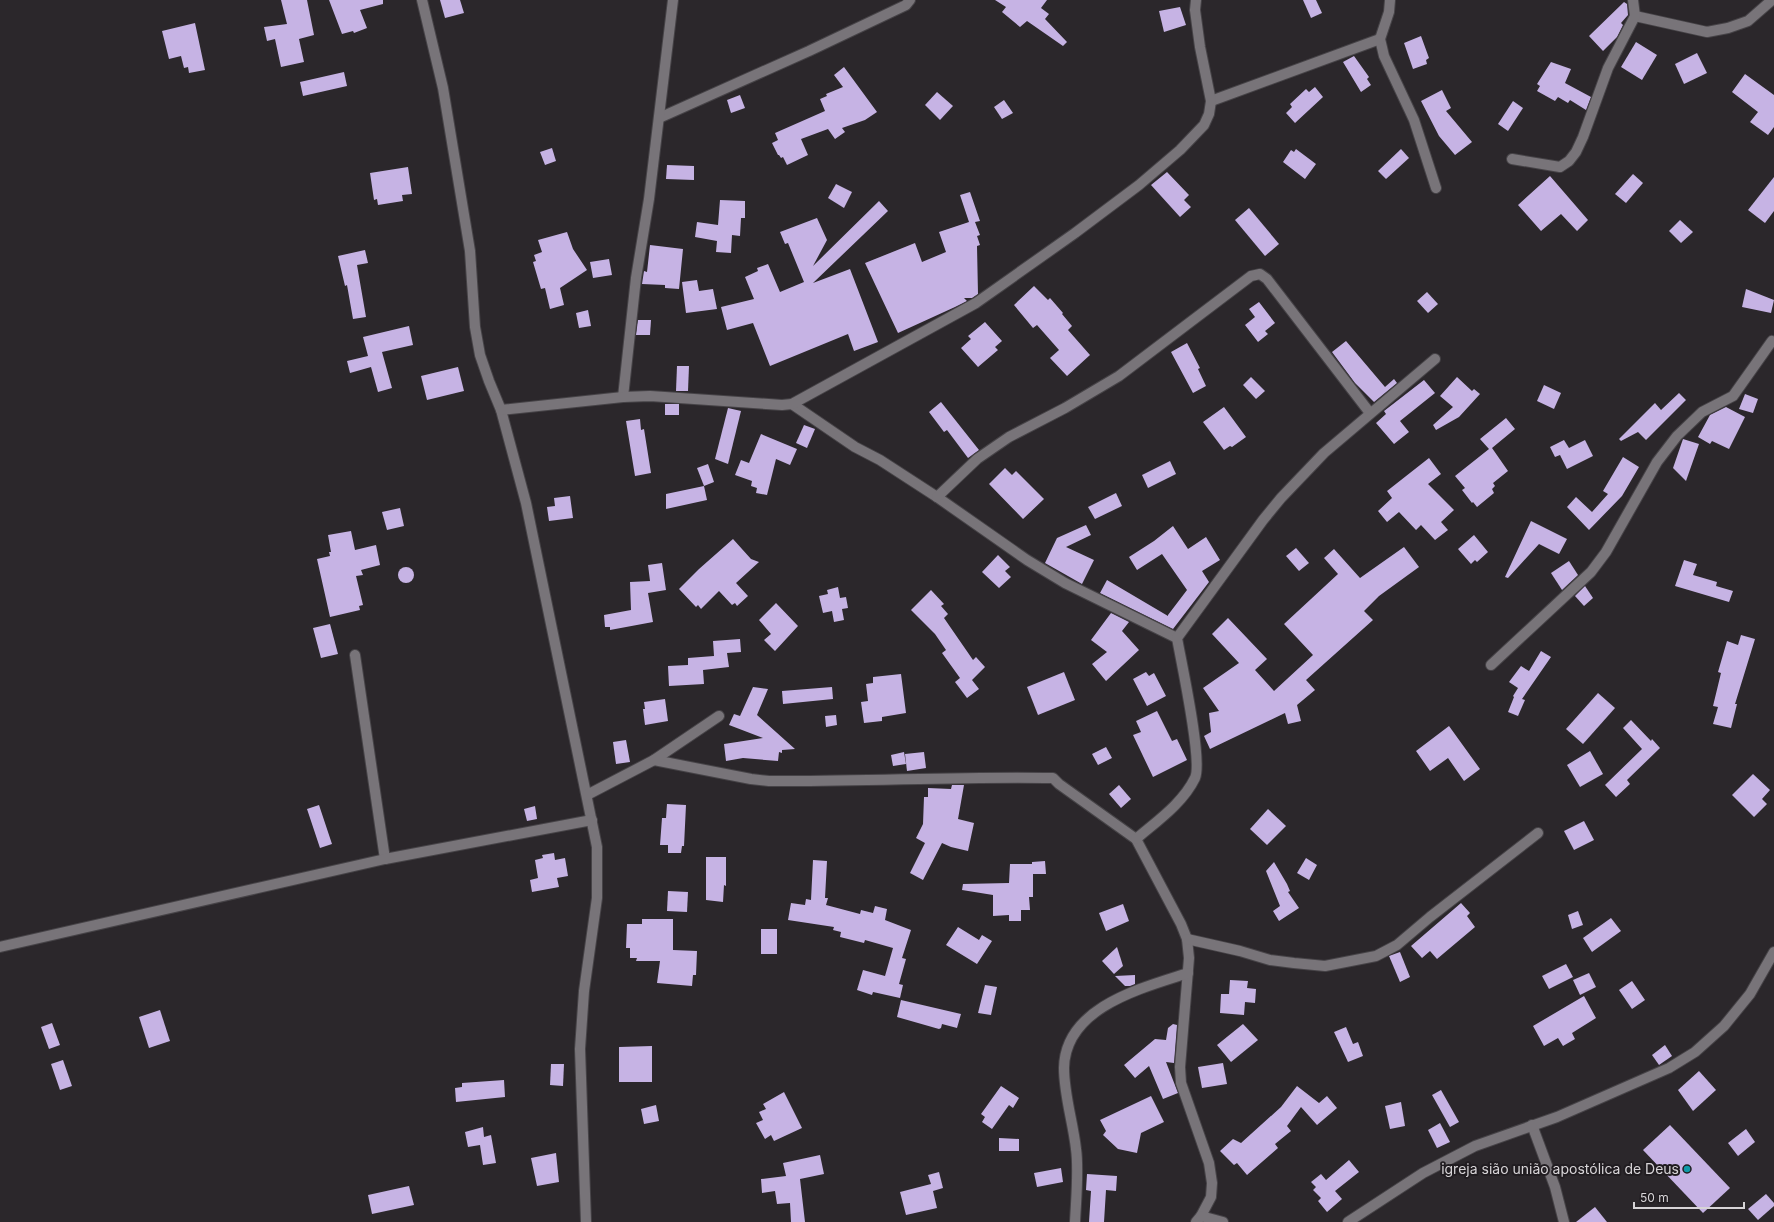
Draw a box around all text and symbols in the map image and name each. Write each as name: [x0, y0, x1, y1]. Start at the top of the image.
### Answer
place label: igreja sião união apostólica de Deus: [1441, 1160, 1679, 1177]
marker: igreja sião união apostólica de Deus: [1682, 1164, 1692, 1174]
scale bar: [1634, 1184, 1744, 1210]
text: 50 m: [1640, 1190, 1669, 1205]

